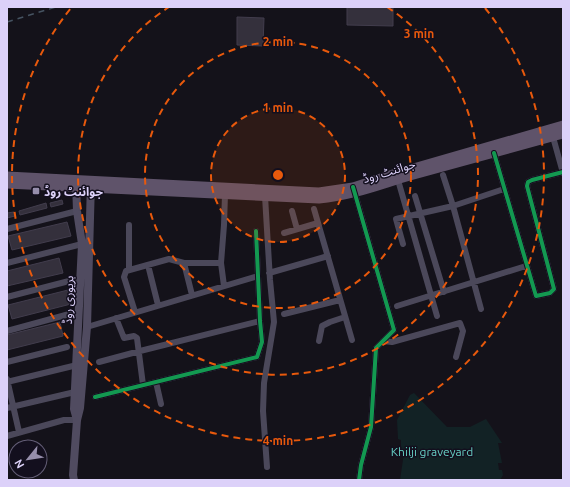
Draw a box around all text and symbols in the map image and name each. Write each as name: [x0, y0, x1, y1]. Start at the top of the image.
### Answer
text: 3 min: [404, 27, 434, 40]
text: 2 min: [263, 35, 293, 48]
text: 1 min: [263, 101, 293, 114]
street label: جوائنٹ روڈ: [361, 157, 417, 186]
centre of rings: [271, 168, 285, 182]
place label: جوائنٹ روڈ: [44, 184, 104, 199]
marker: جوائنٹ روڈ: [31, 186, 41, 196]
street label: بریوری روڈ: [60, 275, 76, 325]
text: 4 min: [263, 434, 293, 447]
north arrow: [8, 439, 48, 479]
park label: Khilji graveyard: [391, 445, 473, 458]
text: N: [12, 457, 27, 471]

